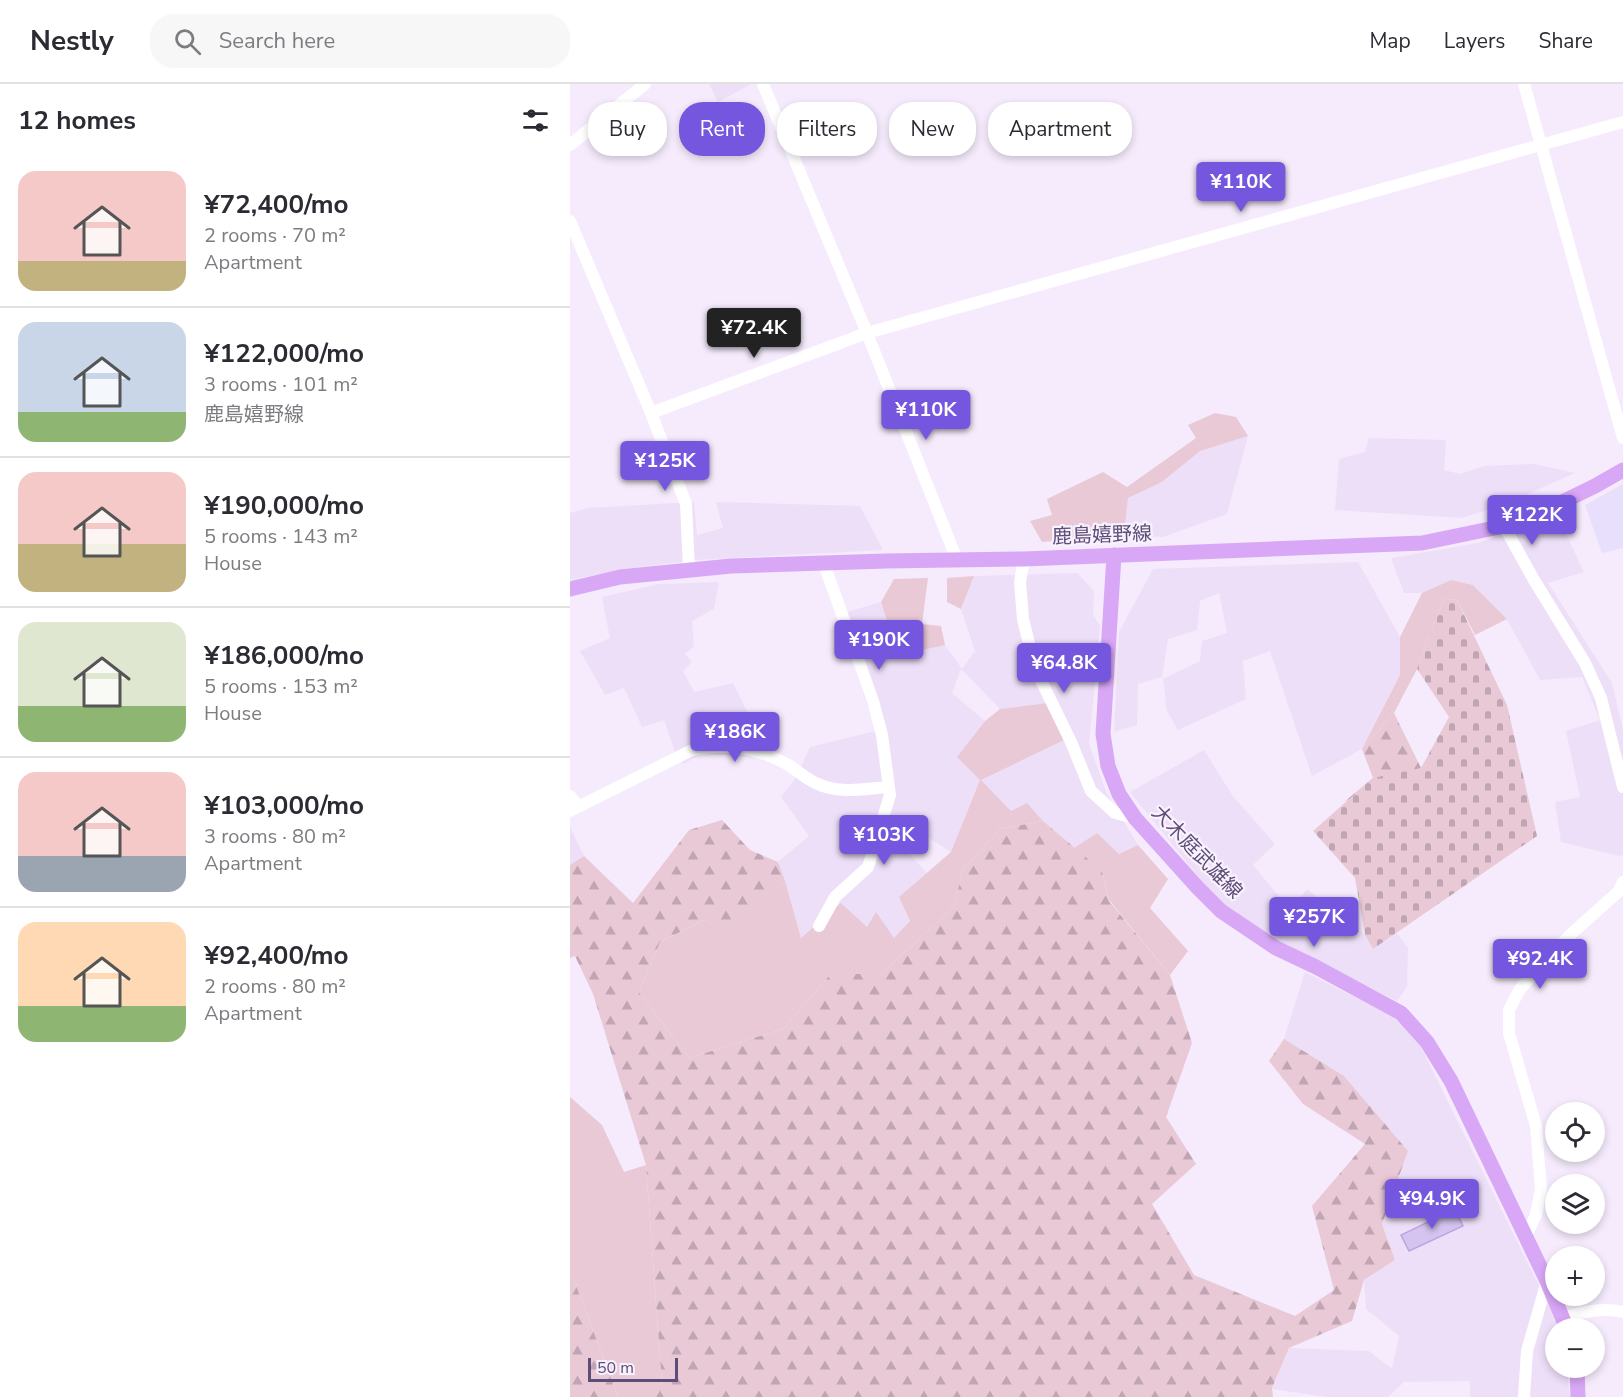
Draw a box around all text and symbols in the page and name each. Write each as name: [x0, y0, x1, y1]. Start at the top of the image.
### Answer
search box: [150, 14, 570, 68]
text: Nestly: [30, 22, 114, 60]
icon: search: [171, 25, 204, 58]
text: Search here: [219, 26, 335, 56]
text: Map: [1369, 27, 1411, 55]
text: Layers: [1444, 27, 1505, 55]
text: Share: [1538, 27, 1593, 55]
chip: Buy: [588, 102, 667, 156]
chip: Rent: [679, 102, 765, 156]
chip: Filters: [777, 102, 877, 156]
chip: New: [889, 102, 976, 156]
chip: Apartment: [988, 102, 1132, 156]
text: 12 homes: [18, 103, 136, 138]
icon: filters: [519, 104, 552, 137]
pin: ¥110K: [1199, 162, 1283, 213]
text: ¥110K: [1210, 168, 1272, 195]
text: ¥72,400/mo: [204, 187, 348, 222]
icon: home: [66, 195, 138, 267]
text: 2 rooms · 70 m²: [204, 222, 346, 249]
text: Apartment: [204, 249, 302, 276]
pin: ¥72.4K: [705, 308, 803, 359]
text: ¥72.4K: [721, 314, 787, 341]
text: ¥122,000/mo: [204, 336, 364, 371]
icon: home: [66, 346, 138, 418]
text: 3 rooms · 101 m²: [204, 371, 358, 398]
pin: ¥110K: [884, 390, 968, 441]
text: ¥110K: [895, 396, 957, 423]
text: 鹿島嬉野線: [204, 401, 304, 428]
pin: ¥125K: [623, 441, 707, 492]
text: ¥125K: [634, 447, 696, 474]
text: ¥190,000/mo: [204, 488, 364, 523]
pin: ¥122K: [1490, 495, 1574, 546]
icon: home: [66, 496, 138, 568]
text: ¥122K: [1501, 501, 1563, 528]
street label: 鹿島嬉野線: [1052, 520, 1152, 550]
text: 5 rooms · 143 m²: [204, 523, 358, 550]
text: House: [204, 550, 262, 577]
pin: ¥190K: [837, 620, 921, 671]
text: ¥190K: [848, 626, 910, 653]
text: ¥186,000/mo: [204, 638, 364, 673]
pin: ¥64.8K: [1015, 643, 1113, 694]
icon: home: [66, 646, 138, 718]
text: ¥64.8K: [1031, 649, 1097, 676]
text: 5 rooms · 153 m²: [204, 673, 358, 700]
text: House: [204, 700, 262, 727]
pin: ¥186K: [693, 712, 777, 763]
text: ¥186K: [704, 718, 766, 745]
text: ¥103,000/mo: [204, 788, 364, 823]
icon: home: [66, 796, 138, 868]
street label: 大木庭武雄線: [1146, 799, 1248, 905]
pin: ¥103K: [842, 815, 926, 866]
text: ¥103K: [853, 821, 915, 848]
text: 3 rooms · 80 m²: [204, 823, 346, 850]
text: Apartment: [204, 850, 302, 877]
pin: ¥257K: [1272, 897, 1356, 948]
text: ¥257K: [1283, 903, 1345, 930]
text: ¥92,400/mo: [204, 938, 348, 973]
pin: ¥92.4K: [1491, 939, 1589, 990]
text: ¥92.4K: [1507, 945, 1573, 972]
icon: home: [66, 946, 138, 1018]
text: 2 rooms · 80 m²: [204, 973, 346, 1000]
text: Apartment: [204, 1000, 302, 1027]
map controls: [1545, 1102, 1605, 1378]
button: locate: [1545, 1102, 1605, 1162]
button: layers: [1545, 1174, 1605, 1234]
pin: ¥94.9K: [1383, 1179, 1481, 1230]
text: ¥94.9K: [1399, 1185, 1465, 1212]
button: +: [1545, 1246, 1605, 1306]
button: −: [1545, 1318, 1605, 1378]
scale bar: [588, 1355, 678, 1382]
text: 50 m: [597, 1357, 634, 1379]

